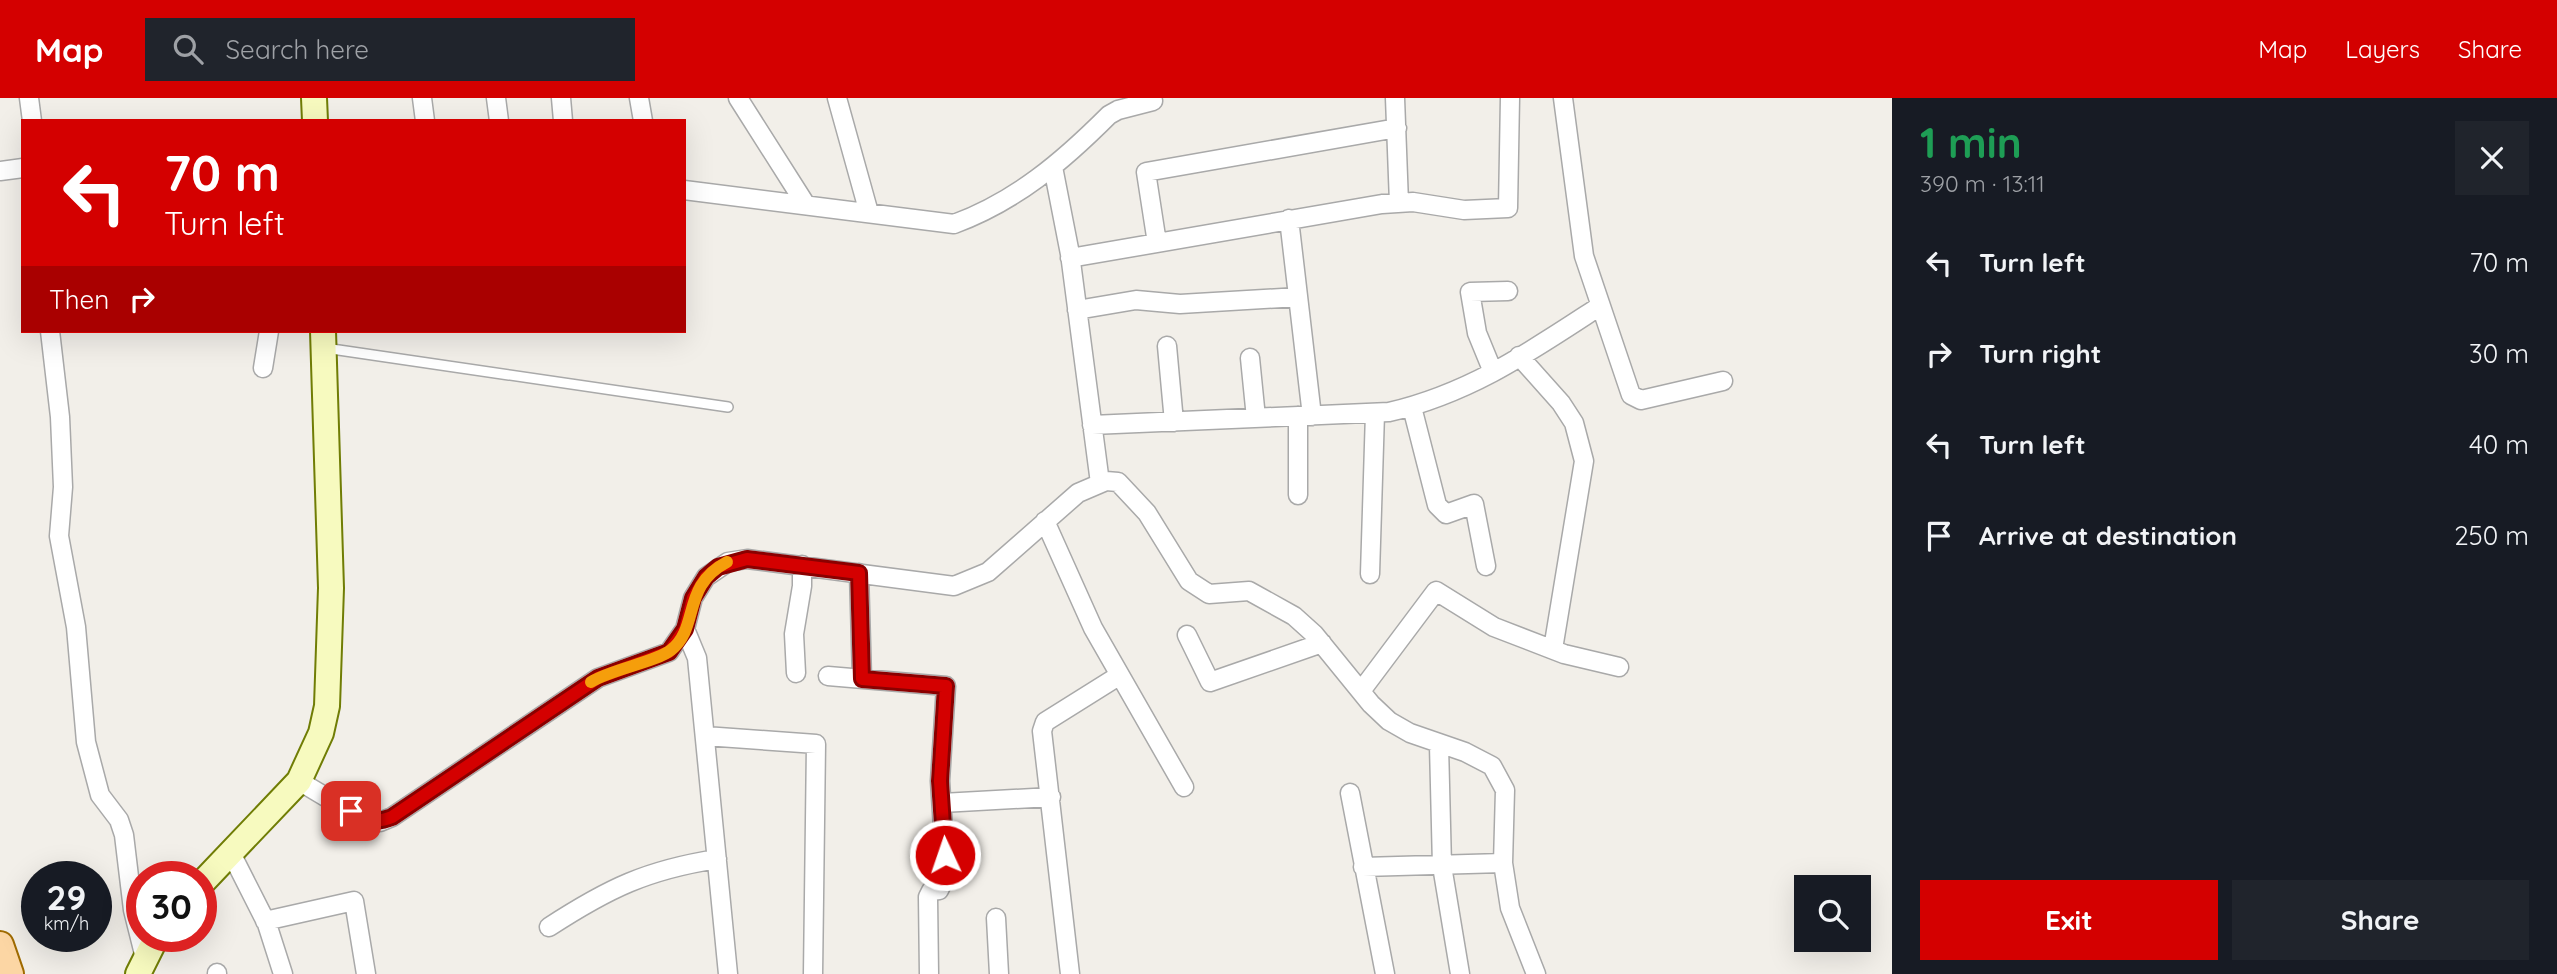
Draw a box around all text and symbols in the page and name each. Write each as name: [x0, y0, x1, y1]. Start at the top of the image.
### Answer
search box: [145, 18, 635, 81]
text: Map: [35, 29, 103, 70]
icon: search: [169, 30, 207, 68]
text: Search here: [225, 33, 369, 66]
text: Map: [2258, 34, 2307, 64]
text: Layers: [2345, 34, 2420, 64]
text: Share: [2458, 34, 2522, 64]
text: 1 min: [1920, 116, 2022, 169]
button: close: [2455, 121, 2529, 195]
text: 70 m: [164, 142, 280, 203]
icon: left: [49, 147, 140, 238]
text: 390 m · 13:11: [1920, 169, 2045, 198]
text: Turn left: [164, 203, 285, 243]
icon: left: [1920, 244, 1958, 282]
text: Turn left: [1979, 246, 2086, 279]
text: 70 m: [2469, 246, 2529, 279]
icon: right: [123, 280, 161, 318]
text: Then: [49, 283, 109, 316]
icon: right: [1920, 335, 1958, 373]
text: Turn right: [1979, 337, 2101, 370]
text: 30 m: [2469, 337, 2529, 370]
icon: left: [1920, 426, 1958, 464]
text: Turn left: [1979, 428, 2086, 461]
text: 40 m: [2469, 428, 2529, 461]
icon: arrive: [1920, 517, 1958, 555]
text: Arrive at destination: [1979, 519, 2237, 552]
text: 250 m: [2454, 519, 2529, 552]
pin: [321, 781, 381, 841]
icon: arrive: [332, 792, 370, 830]
position arrow: [908, 818, 982, 892]
speed limit sign: 30: [126, 861, 217, 952]
text: 29: [47, 875, 86, 919]
map controls: [1794, 875, 1871, 952]
button: search: [1794, 875, 1871, 952]
button: Exit: [1920, 880, 2218, 960]
button: Share: [2232, 880, 2529, 960]
text: km/h: [44, 912, 89, 935]

